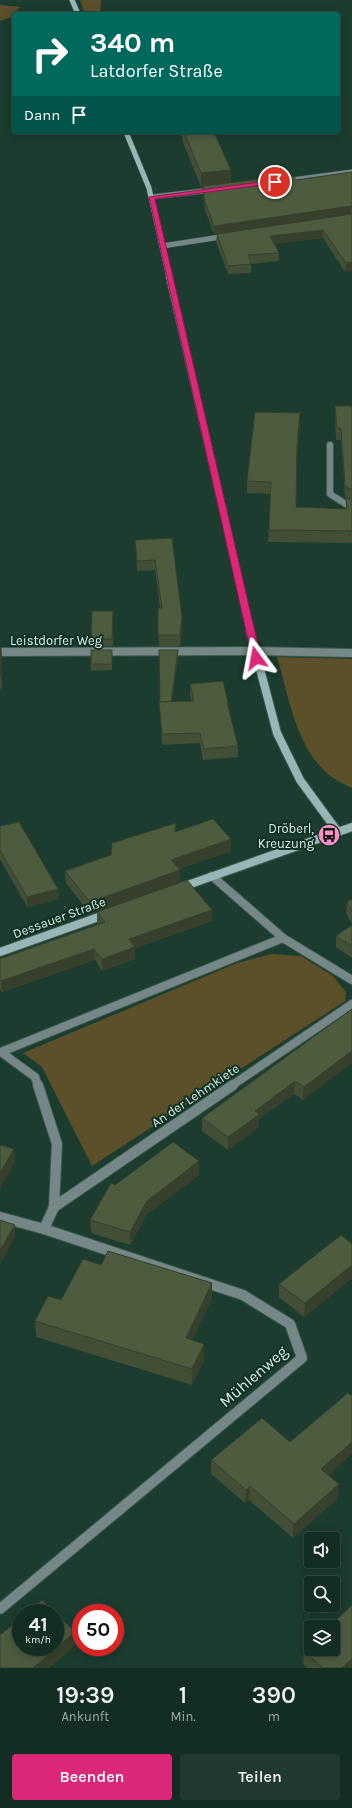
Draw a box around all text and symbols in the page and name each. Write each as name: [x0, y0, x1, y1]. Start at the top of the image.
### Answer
text: 340 m: [90, 26, 175, 59]
icon: right: [24, 28, 76, 80]
text: Latdorfer Straße: [90, 60, 223, 82]
icon: arrive: [68, 104, 90, 126]
text: Dann: [24, 106, 60, 124]
pin: [258, 165, 292, 199]
icon: arrive: [264, 171, 286, 193]
street label: Leistdorfer Weg: [10, 633, 103, 648]
position arrow: [235, 637, 277, 679]
place label: Dröberl, Kreuzung: [258, 821, 315, 851]
bus stop icon: Dröberl, Kreuzung: [316, 822, 342, 848]
street label: Dessauer Straße: [11, 894, 108, 941]
street label: An der Lehmkiete: [148, 1060, 242, 1130]
street label: Mühlenweg: [215, 1342, 291, 1411]
map controls: [304, 1532, 340, 1656]
button: sound: [304, 1532, 340, 1568]
button: search: [304, 1576, 340, 1612]
speed limit sign: 50: [72, 1604, 124, 1656]
text: 41: [28, 1613, 48, 1636]
button: layers: [304, 1620, 340, 1656]
text: km/h: [25, 1634, 51, 1646]
text: 19:39: [56, 1681, 114, 1709]
text: 1: [179, 1681, 187, 1709]
text: 390: [252, 1681, 296, 1709]
text: Ankunft: [61, 1709, 109, 1724]
text: Min.: [171, 1709, 196, 1724]
text: m: [268, 1709, 280, 1724]
button: Beenden: [12, 1754, 172, 1800]
button: Teilen: [180, 1754, 340, 1800]

